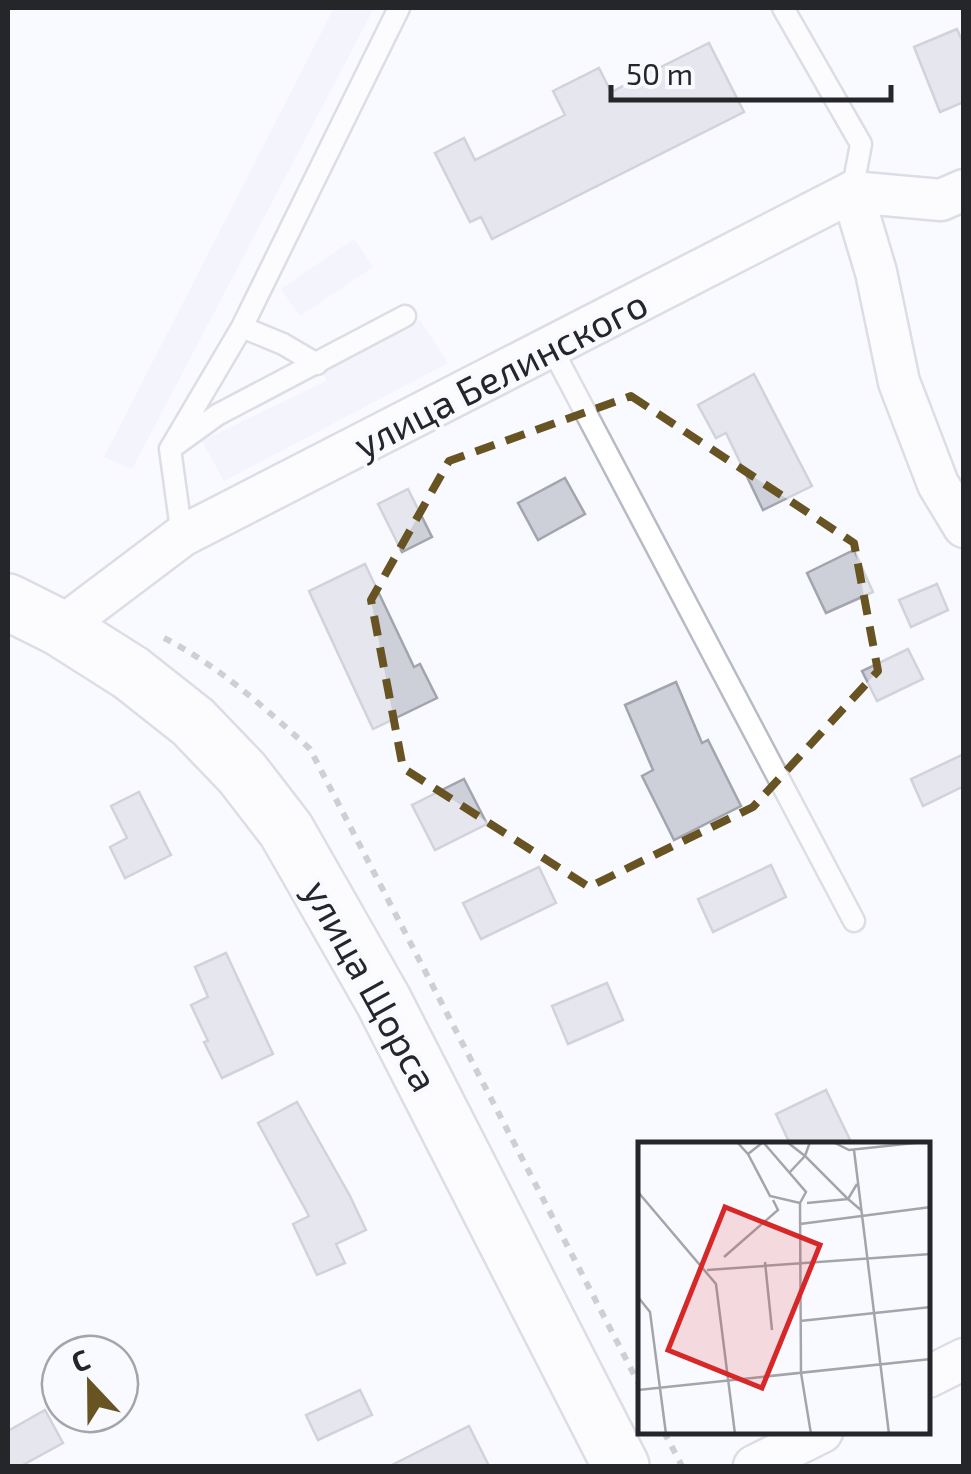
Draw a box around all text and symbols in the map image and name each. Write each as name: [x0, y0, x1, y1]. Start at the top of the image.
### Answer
scale bar: [611, 40, 891, 102]
text: 50 m: [626, 55, 693, 91]
street label: улица Белинского: [346, 279, 654, 467]
street label: улица Щорса: [295, 871, 449, 1099]
inset map: [638, 1142, 931, 1434]
north arrow: [40, 1334, 140, 1434]
text: С: [66, 1341, 94, 1379]

